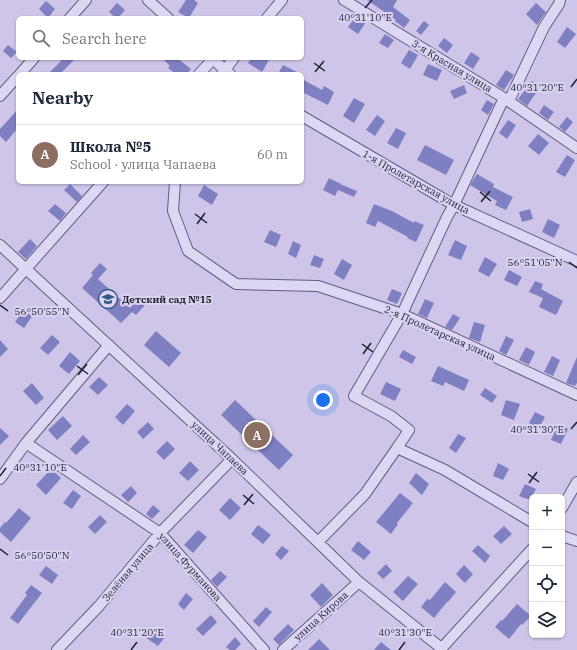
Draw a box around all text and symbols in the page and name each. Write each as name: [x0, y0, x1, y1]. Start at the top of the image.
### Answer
text: 40°31'10"E: [338, 11, 392, 24]
search box: [16, 16, 304, 60]
icon: search: [30, 27, 52, 49]
text: Search here: [62, 29, 147, 48]
street label: 3-я Красная улица: [409, 37, 495, 95]
text: 40°31'20"E: [510, 81, 564, 94]
text: Nearby: [32, 87, 93, 109]
text: Школа №5: [70, 137, 151, 156]
text: A: [40, 146, 50, 163]
text: 60 m: [257, 146, 288, 163]
street label: 1-я Пролетарская улица: [360, 147, 472, 217]
text: School · улица Чапаева: [70, 156, 216, 173]
text: 56°51'05"N: [508, 256, 563, 269]
school or university icon: Детский сад №15: [97, 288, 119, 310]
place label: Детский сад №15: [122, 293, 212, 306]
street label: 2-я Пролетарская улица: [382, 303, 498, 364]
text: 56°50'55"N: [15, 305, 70, 318]
your location: [313, 390, 333, 410]
street label: улица Чапаева: [189, 418, 252, 478]
pin: A: [244, 420, 270, 450]
text: 40°31'30"E: [510, 423, 564, 436]
text: 40°31'10"E: [13, 461, 67, 474]
map controls: [529, 494, 565, 638]
button: +: [529, 494, 565, 530]
street label: улица Фурманова: [156, 530, 225, 604]
button: −: [529, 530, 565, 566]
street label: Зелёная улица: [100, 540, 157, 604]
text: 56°50'50"N: [15, 549, 70, 562]
button: locate: [529, 566, 565, 602]
street label: улица Кирова: [291, 588, 351, 644]
button: layers: [529, 602, 565, 638]
text: 40°31'20"E: [110, 626, 164, 639]
text: 40°31'30"E: [378, 626, 432, 639]

